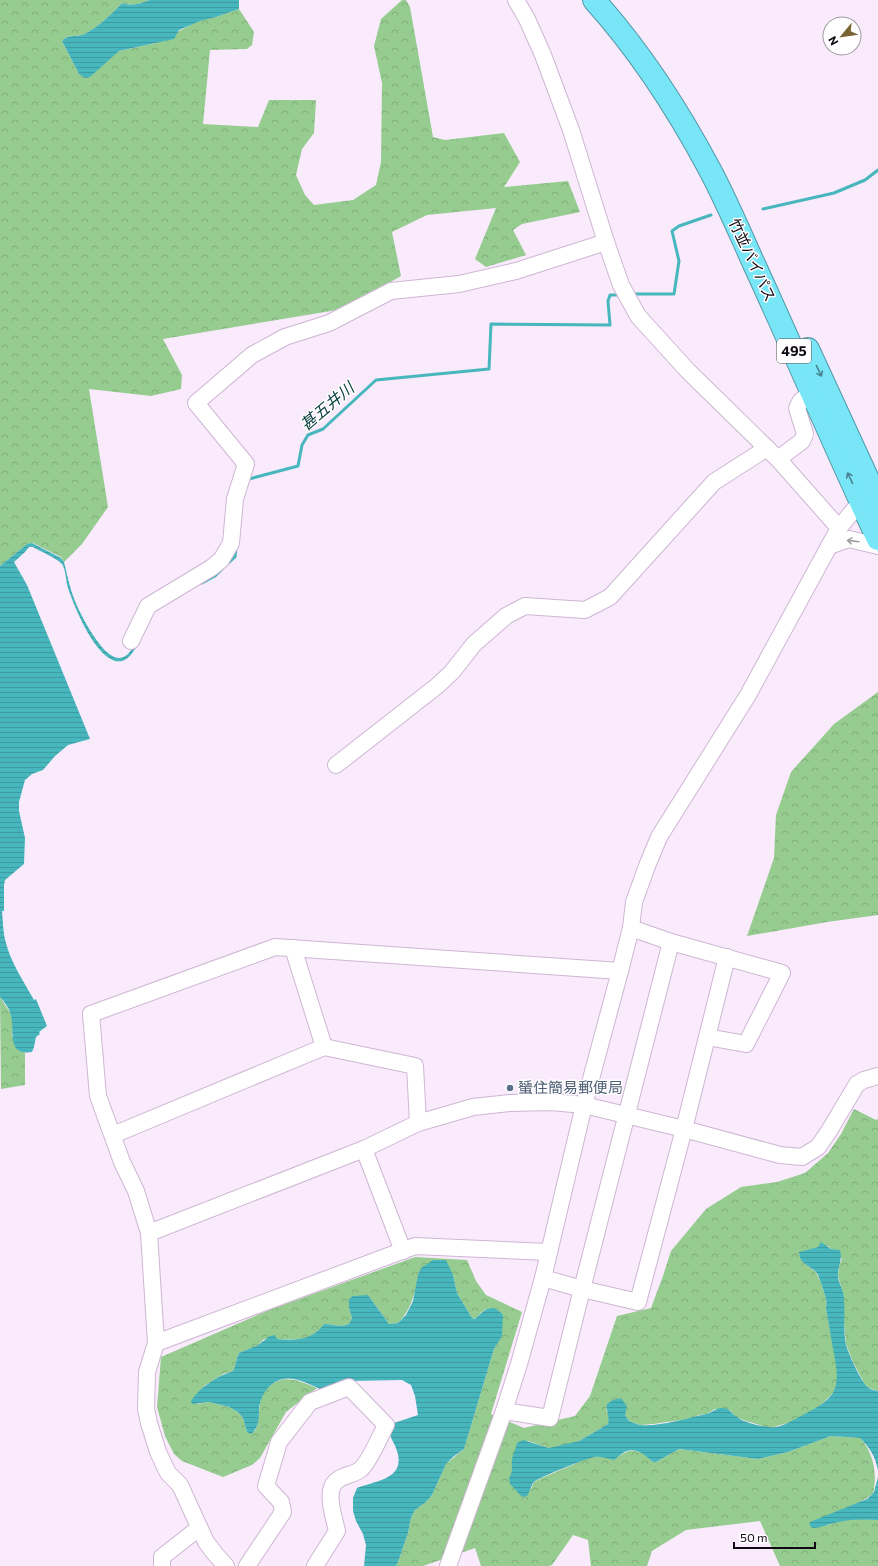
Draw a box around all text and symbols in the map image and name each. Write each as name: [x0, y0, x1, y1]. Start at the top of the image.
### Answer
north arrow: [822, 16, 862, 56]
text: N: [825, 34, 841, 48]
street label: 竹並バイパス: [726, 215, 780, 304]
road number: 495: [777, 339, 811, 363]
one-way arrow: [815, 364, 823, 376]
water label: 甚五井川: [296, 376, 359, 433]
one-way arrow: [846, 472, 853, 484]
one-way arrow: [847, 537, 860, 544]
place label: 蜑住簡易郵便局: [518, 1078, 623, 1096]
marker: 蜑住簡易郵便局: [505, 1083, 515, 1093]
scale bar: [734, 1524, 815, 1550]
text: 50 m: [740, 1530, 768, 1544]

